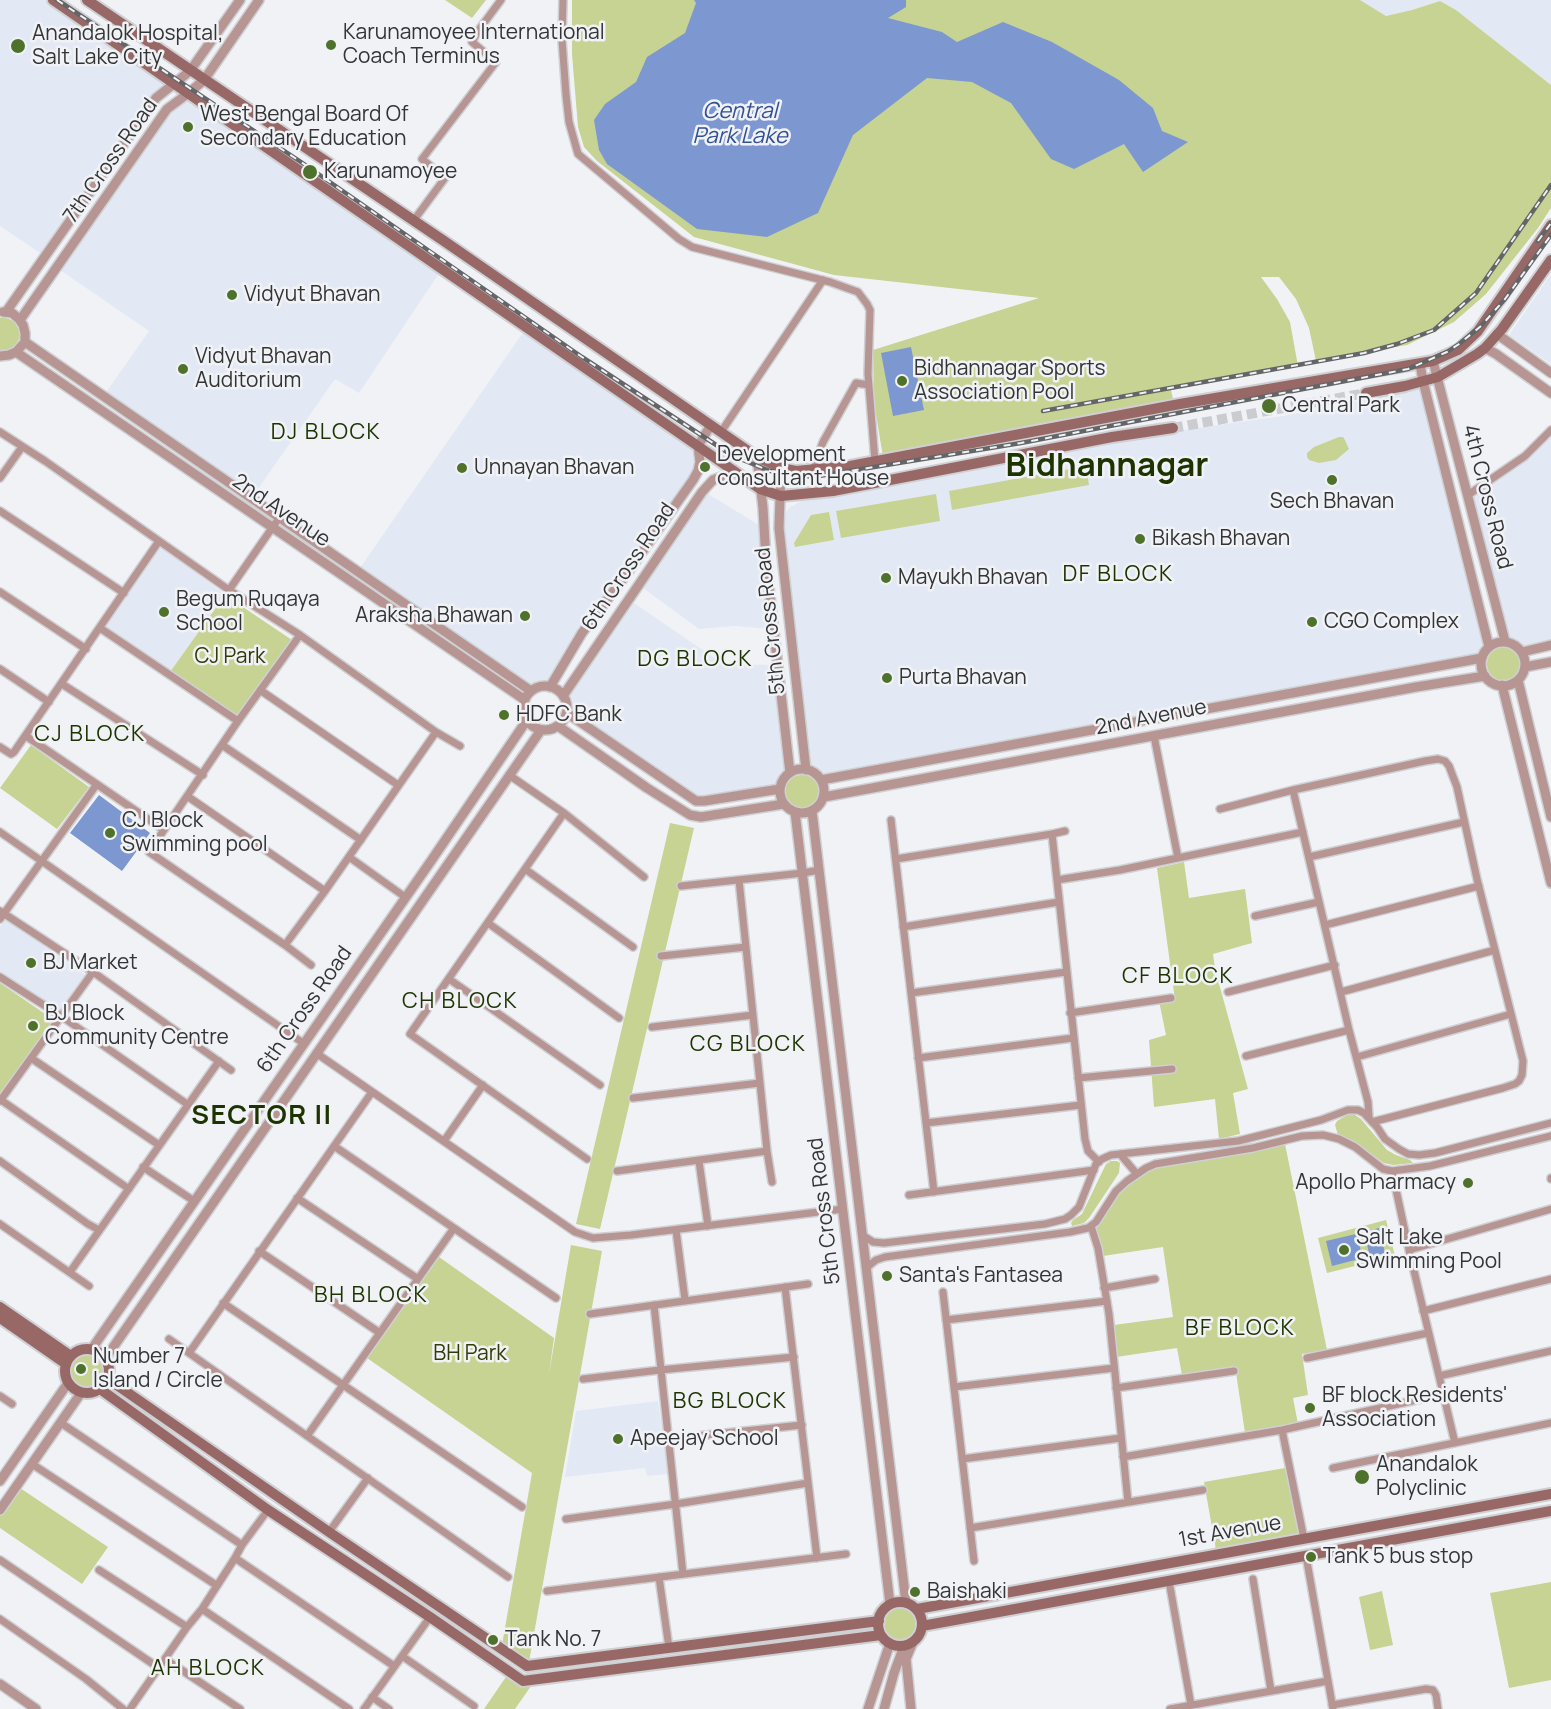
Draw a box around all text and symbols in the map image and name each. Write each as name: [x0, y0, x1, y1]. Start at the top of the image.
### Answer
place label: Karunamoyee International Coach Terminus: [343, 20, 605, 70]
place label: Anandalok Hospital, Salt Lake City: [32, 21, 224, 71]
marker: Anandalok Hospital, Salt Lake City: [9, 37, 27, 55]
marker: Karunamoyee International Coach Terminus: [324, 38, 338, 52]
street label: 7th Cross Road: [59, 94, 163, 228]
water label: Central Park Lake: [692, 99, 788, 150]
place label: West Bengal Board Of Secondary Education: [200, 102, 408, 152]
marker: West Bengal Board Of Secondary Education: [181, 120, 195, 134]
place label: Karunamoyee: [324, 159, 457, 185]
marker: Karunamoyee: [301, 163, 319, 181]
place label: Vidyut Bhavan: [244, 282, 381, 308]
marker: Vidyut Bhavan: [225, 288, 239, 302]
place label: Vidyut Bhavan Auditorium: [195, 344, 332, 394]
place label: Bidhannagar Sports Association Pool: [914, 356, 1106, 406]
marker: Vidyut Bhavan Auditorium: [176, 362, 190, 376]
marker: Bidhannagar Sports Association Pool: [895, 374, 909, 388]
place label: Central Park: [1282, 393, 1400, 419]
marker: Central Park: [1260, 397, 1278, 415]
district label: DJ BLOCK: [271, 420, 381, 446]
street label: 4th Cross Road: [1457, 422, 1517, 572]
place label: Development consultant House: [717, 442, 889, 492]
district label: Bidhannagar: [1006, 447, 1208, 487]
place label: Unnayan Bhavan: [474, 455, 634, 481]
marker: Development consultant House: [698, 460, 712, 474]
marker: Unnayan Bhavan: [455, 461, 469, 475]
street label: 2nd Avenue: [227, 469, 335, 553]
marker: Sech Bhavan: [1325, 473, 1339, 487]
place label: Sech Bhavan: [1270, 489, 1394, 515]
street label: 6th Cross Road: [577, 498, 681, 636]
place label: Bikash Bhavan: [1152, 526, 1290, 552]
marker: Bikash Bhavan: [1133, 532, 1147, 546]
street label: 5th Cross Road: [751, 546, 791, 696]
district label: DF BLOCK: [1062, 562, 1174, 588]
place label: Mayukh Bhavan: [898, 565, 1048, 591]
marker: Mayukh Bhavan: [879, 571, 893, 585]
place label: Begum Ruqaya School: [176, 587, 320, 637]
place label: Araksha Bhawan: [355, 603, 513, 629]
marker: Begum Ruqaya School: [157, 605, 171, 619]
marker: Araksha Bhawan: [518, 609, 532, 623]
place label: CGO Complex: [1324, 609, 1459, 635]
marker: CGO Complex: [1305, 615, 1319, 629]
park label: CJ Park: [195, 644, 265, 670]
district label: DG BLOCK: [637, 647, 753, 673]
place label: Purta Bhavan: [899, 665, 1027, 691]
marker: Purta Bhavan: [880, 671, 894, 685]
street label: 2nd Avenue: [1093, 695, 1209, 741]
place label: HDFC Bank: [516, 702, 622, 728]
marker: HDFC Bank: [497, 708, 511, 722]
district label: CJ BLOCK: [34, 722, 146, 748]
place label: CJ Block Swimming pool: [122, 808, 268, 858]
marker: CJ Block Swimming pool: [103, 826, 117, 840]
street label: 6th Cross Road: [252, 942, 358, 1078]
place label: BJ Market: [43, 950, 138, 976]
marker: BJ Market: [24, 956, 38, 970]
district label: CF BLOCK: [1122, 964, 1234, 990]
district label: CH BLOCK: [402, 989, 518, 1015]
place label: BJ Block Community Centre: [45, 1001, 229, 1051]
marker: BJ Block Community Centre: [26, 1019, 40, 1033]
district label: CG BLOCK: [690, 1032, 806, 1058]
district label: SECTOR II: [191, 1100, 333, 1132]
street label: 5th Cross Road: [803, 1136, 847, 1286]
place label: Apollo Pharmacy: [1295, 1170, 1456, 1196]
marker: Apollo Pharmacy: [1461, 1176, 1475, 1190]
place label: Salt Lake Swimming Pool: [1356, 1225, 1502, 1275]
marker: Salt Lake Swimming Pool: [1337, 1243, 1351, 1257]
place label: Santa's Fantasea: [899, 1263, 1063, 1289]
marker: Santa's Fantasea: [880, 1269, 894, 1283]
district label: BH BLOCK: [314, 1283, 428, 1309]
district label: BF BLOCK: [1185, 1316, 1295, 1342]
park label: BH Park: [433, 1341, 507, 1367]
place label: Number 7 Island / Circle: [93, 1344, 223, 1394]
marker: Number 7 Island / Circle: [74, 1362, 88, 1376]
place label: BF block Residents' Association: [1322, 1383, 1507, 1433]
district label: BG BLOCK: [673, 1389, 787, 1415]
marker: BF block Residents' Association: [1303, 1401, 1317, 1415]
place label: Apeejay School: [630, 1426, 779, 1452]
marker: Apeejay School: [611, 1432, 625, 1446]
place label: Anandalok Polyclinic: [1376, 1452, 1478, 1502]
marker: Anandalok Polyclinic: [1353, 1468, 1371, 1486]
street label: 1st Avenue: [1177, 1511, 1283, 1553]
place label: Tank 5 bus stop: [1323, 1544, 1473, 1570]
marker: Tank 5 bus stop: [1304, 1550, 1318, 1564]
place label: Baishaki: [927, 1579, 1007, 1605]
marker: Baishaki: [908, 1585, 922, 1599]
place label: Tank No. 7: [505, 1627, 601, 1653]
marker: Tank No. 7: [486, 1633, 500, 1647]
district label: AH BLOCK: [151, 1656, 265, 1682]

